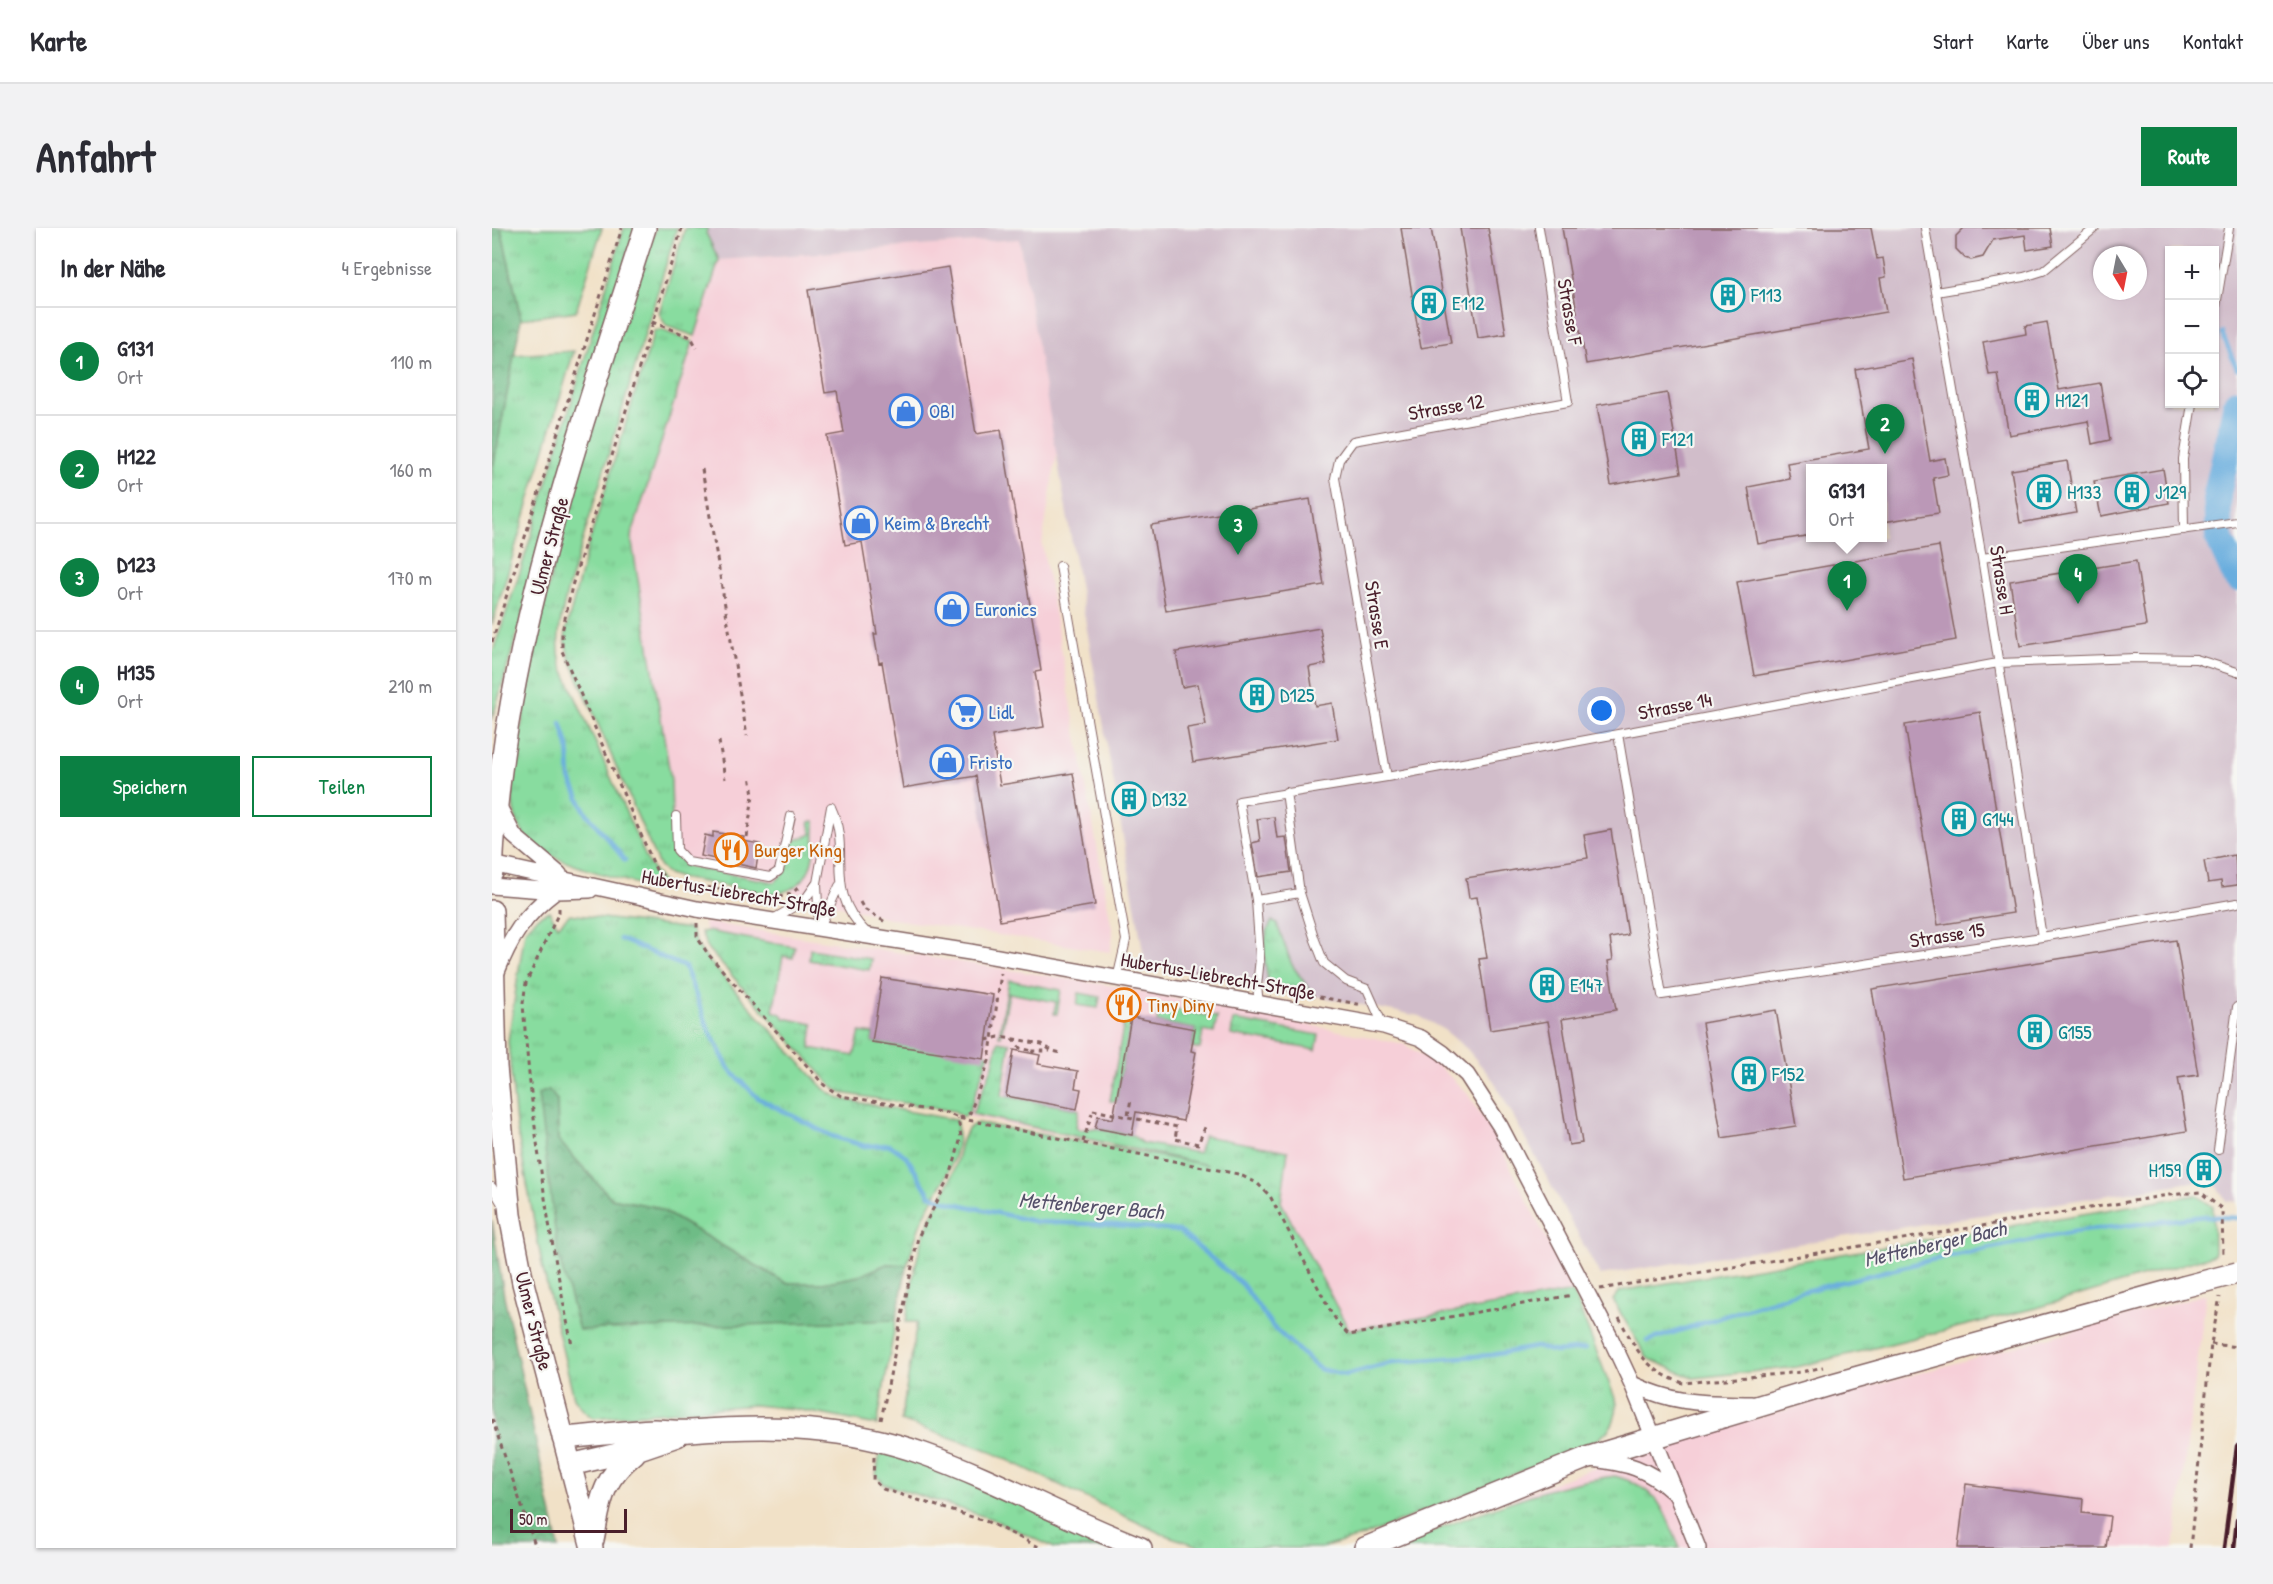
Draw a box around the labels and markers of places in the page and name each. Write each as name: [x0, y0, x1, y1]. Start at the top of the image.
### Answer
building icon: F113: [1710, 277, 1746, 313]
place label: F113: [1750, 281, 1782, 308]
building icon: E112: [1411, 285, 1447, 321]
place label: E112: [1452, 289, 1485, 316]
building icon: H121: [2014, 382, 2050, 418]
place label: H121: [2055, 386, 2088, 413]
shop icon: OBI: [888, 393, 924, 429]
place label: OBI: [929, 397, 955, 424]
pin: 2: [1866, 404, 1904, 454]
building icon: F121: [1621, 421, 1657, 457]
place label: F121: [1661, 425, 1693, 452]
building icon: H133: [2026, 474, 2062, 510]
building icon: J129: [2114, 474, 2150, 510]
place label: H133: [2067, 478, 2102, 505]
place label: J129: [2155, 478, 2186, 505]
shop icon: Keim & Brecht: [843, 505, 879, 541]
pin: 3: [1218, 506, 1258, 555]
place label: Keim & Brecht: [884, 509, 990, 536]
pin: 4: [2058, 554, 2098, 604]
pin: 1: [1828, 562, 1866, 611]
shop icon: Euronics: [934, 591, 970, 627]
place label: Euronics: [975, 595, 1037, 622]
building icon: D125: [1239, 677, 1275, 713]
place label: D125: [1280, 681, 1315, 708]
supermarket icon: Lidl: [948, 694, 984, 730]
place label: Lidl: [989, 698, 1015, 725]
shop icon: Fristo: [929, 744, 965, 780]
place label: Fristo: [969, 748, 1012, 775]
building icon: D132: [1111, 781, 1147, 817]
place label: D132: [1152, 785, 1188, 812]
building icon: G144: [1941, 801, 1977, 837]
place label: G144: [1982, 805, 2014, 832]
restaurant icon: Burger King: [713, 832, 749, 868]
place label: Burger King: [754, 836, 842, 863]
building icon: E147: [1529, 967, 1565, 1003]
place label: E147: [1570, 971, 1604, 998]
restaurant icon: Tiny Diny: [1106, 987, 1142, 1023]
place label: Tiny Diny: [1147, 991, 1214, 1018]
building icon: G155: [2017, 1014, 2053, 1050]
place label: G155: [2058, 1018, 2092, 1045]
building icon: F152: [1731, 1056, 1767, 1092]
place label: F152: [1771, 1060, 1805, 1087]
building icon: H159: [2186, 1152, 2222, 1188]
place label: H159: [2149, 1156, 2181, 1183]

